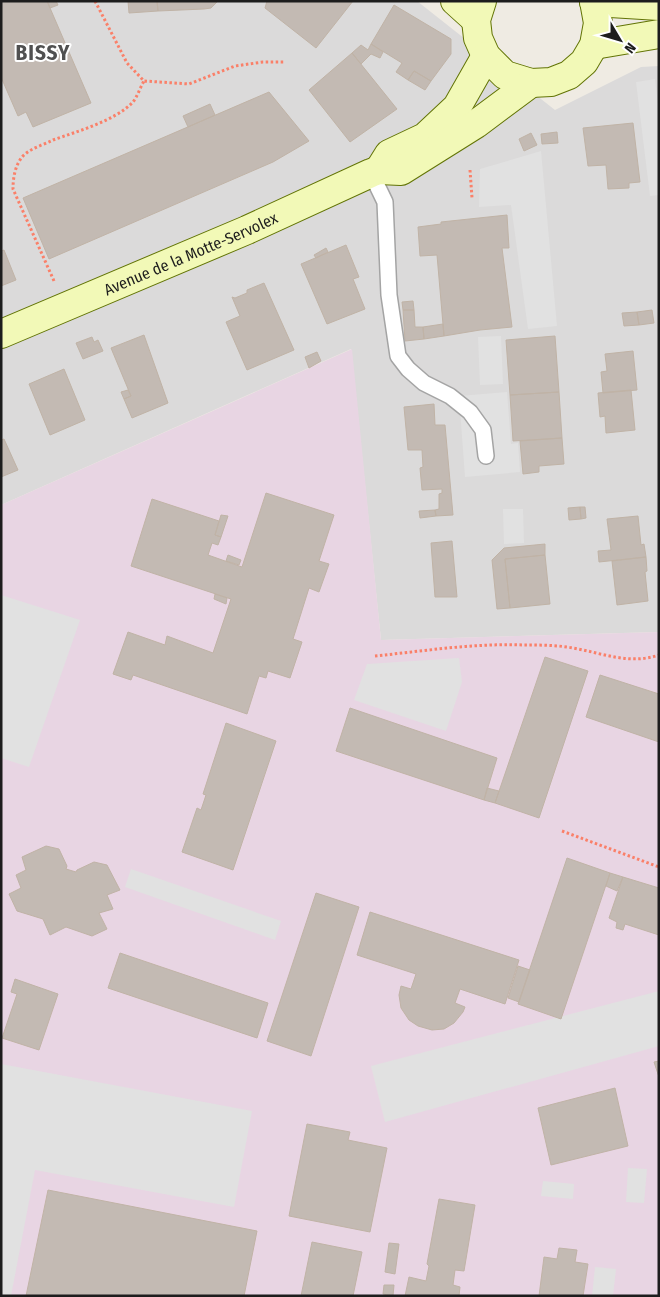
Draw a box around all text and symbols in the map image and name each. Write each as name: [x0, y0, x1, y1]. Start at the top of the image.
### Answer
north arrow: [595, 15, 645, 65]
text: N: [621, 39, 639, 56]
district label: BISSY: [16, 40, 70, 66]
street label: Avenue de la Motte-Servolex: [101, 208, 281, 299]

